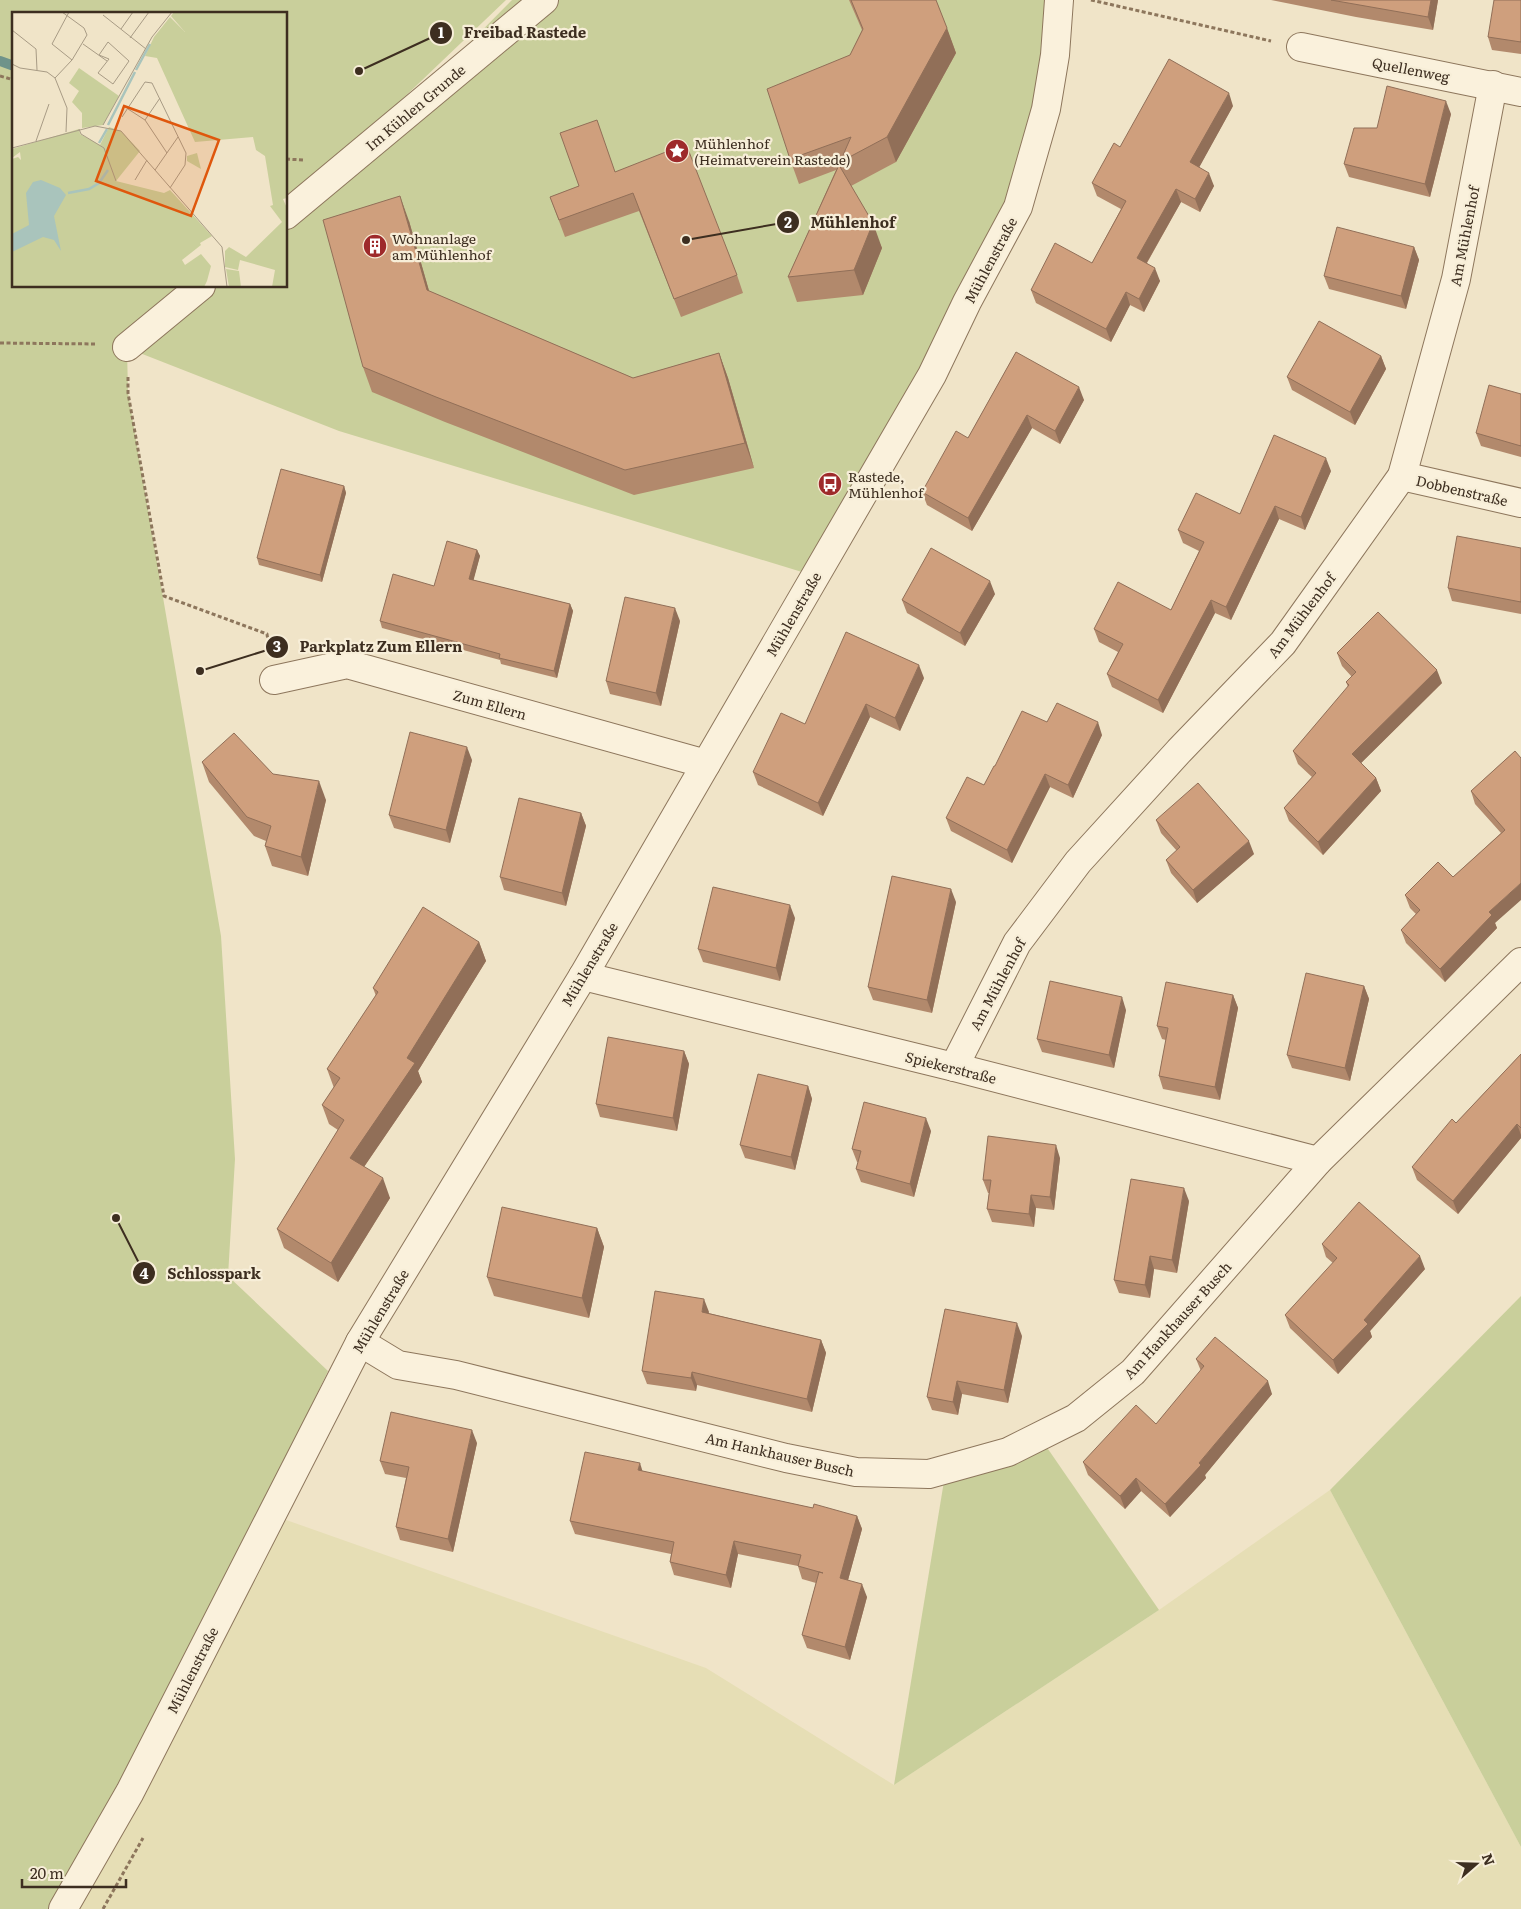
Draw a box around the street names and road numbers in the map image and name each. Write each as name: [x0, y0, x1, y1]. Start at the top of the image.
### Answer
street label: Quellenweg: [1371, 52, 1452, 86]
street label: Im Kühlen Grunde: [361, 59, 469, 155]
street label: Am Mühlenhof: [1444, 183, 1484, 288]
street label: Mühlenstraße: [959, 213, 1021, 307]
street label: Dobbenstraße: [1414, 470, 1510, 510]
street label: Am Mühlenhof: [1262, 567, 1341, 662]
street label: Mühlenstraße: [761, 568, 825, 660]
street label: Zum Ellern: [451, 684, 529, 724]
street label: Mühlenstraße: [556, 918, 622, 1010]
street label: Am Mühlenhof: [964, 933, 1030, 1034]
street label: Spiekerstraße: [903, 1046, 999, 1088]
street label: Am Hankhauser Busch: [1119, 1257, 1235, 1383]
street label: Mühlenstraße: [347, 1265, 413, 1357]
street label: Am Hankhauser Busch: [704, 1427, 856, 1481]
street label: Mühlenstraße: [162, 1623, 222, 1717]

